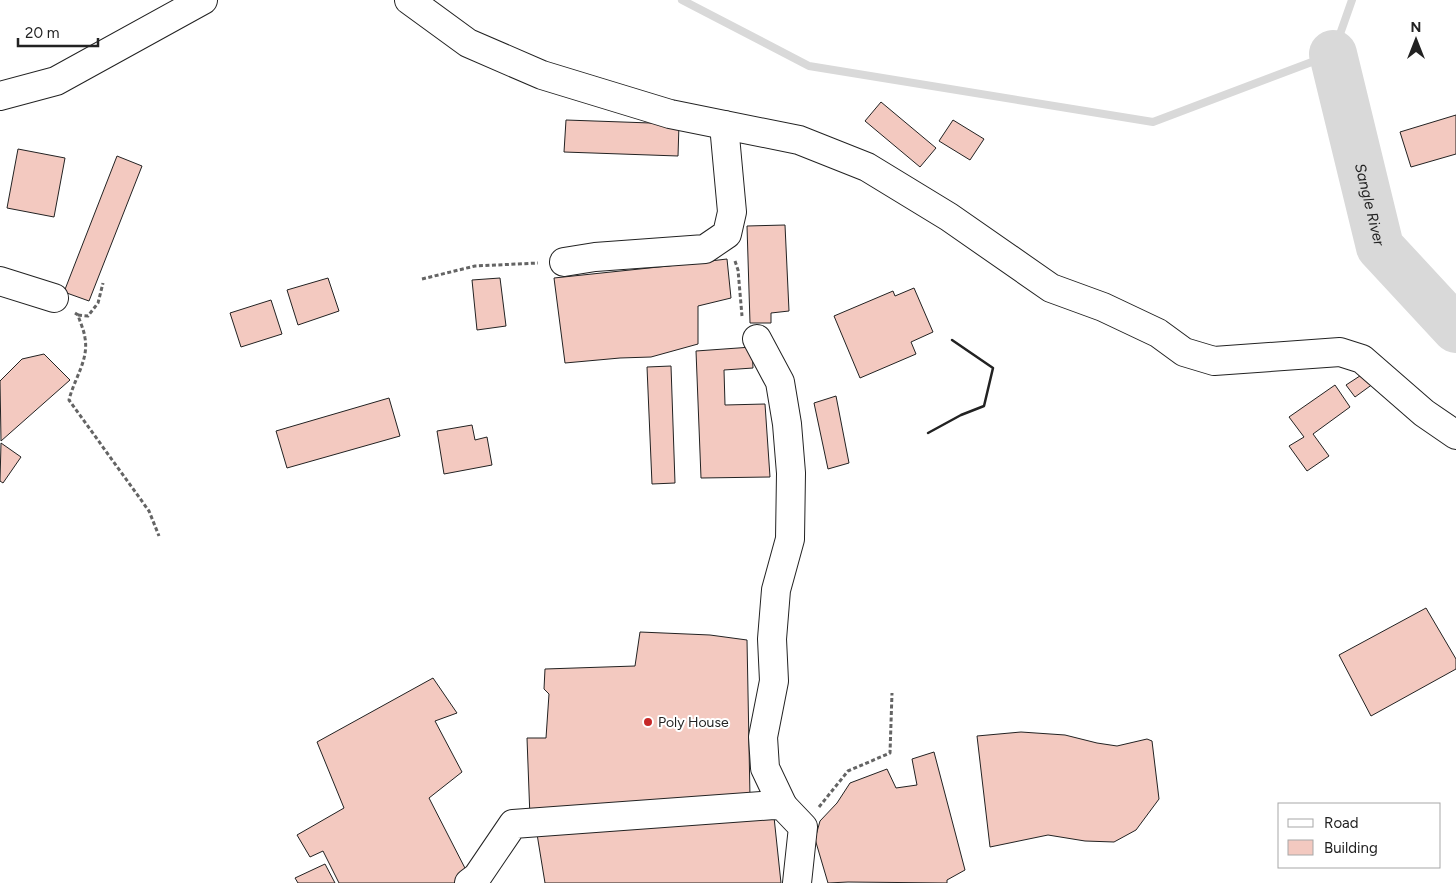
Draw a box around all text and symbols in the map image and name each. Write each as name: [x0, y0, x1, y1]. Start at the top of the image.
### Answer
scale bar: [18, 15, 98, 47]
north arrow: [1391, 15, 1441, 65]
text: N: [1411, 19, 1421, 36]
text: 20 m: [25, 24, 59, 42]
water label: Sangle River: [1351, 161, 1389, 249]
place label: Poly House: [658, 714, 729, 731]
marker: Poly House: [642, 716, 654, 728]
legend: [1278, 803, 1441, 868]
text: Road: [1324, 814, 1359, 832]
text: Building: [1324, 839, 1378, 857]

